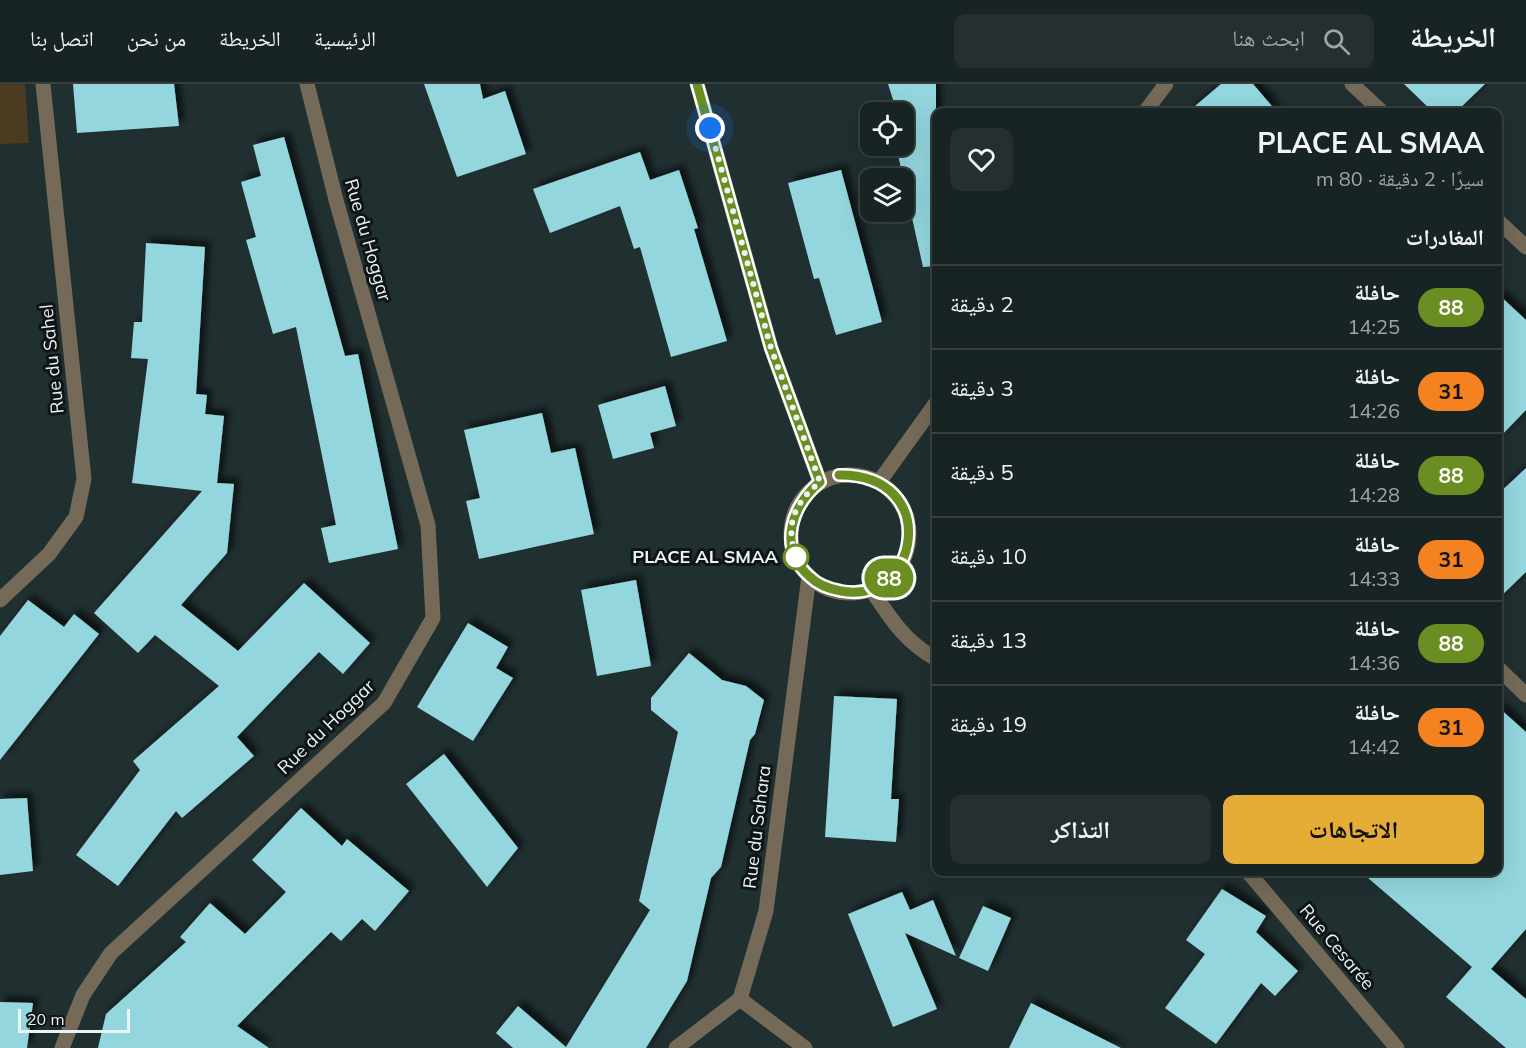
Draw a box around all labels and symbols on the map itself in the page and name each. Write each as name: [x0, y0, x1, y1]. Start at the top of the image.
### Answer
your location: [695, 113, 725, 143]
street label: Rue du Hoggar: [340, 176, 397, 304]
street label: Rue du Sahel: [34, 303, 69, 415]
marker: PLACE AL SMAA: [783, 544, 809, 570]
place label: PLACE AL SMAA: [632, 545, 778, 568]
line badge: 88: [862, 558, 916, 598]
street label: Rue du Hoggar: [272, 674, 379, 779]
street label: Rue du Sahara: [738, 764, 775, 890]
street label: Rue Cesarée: [1295, 899, 1380, 994]
scale bar: [18, 1006, 130, 1034]

